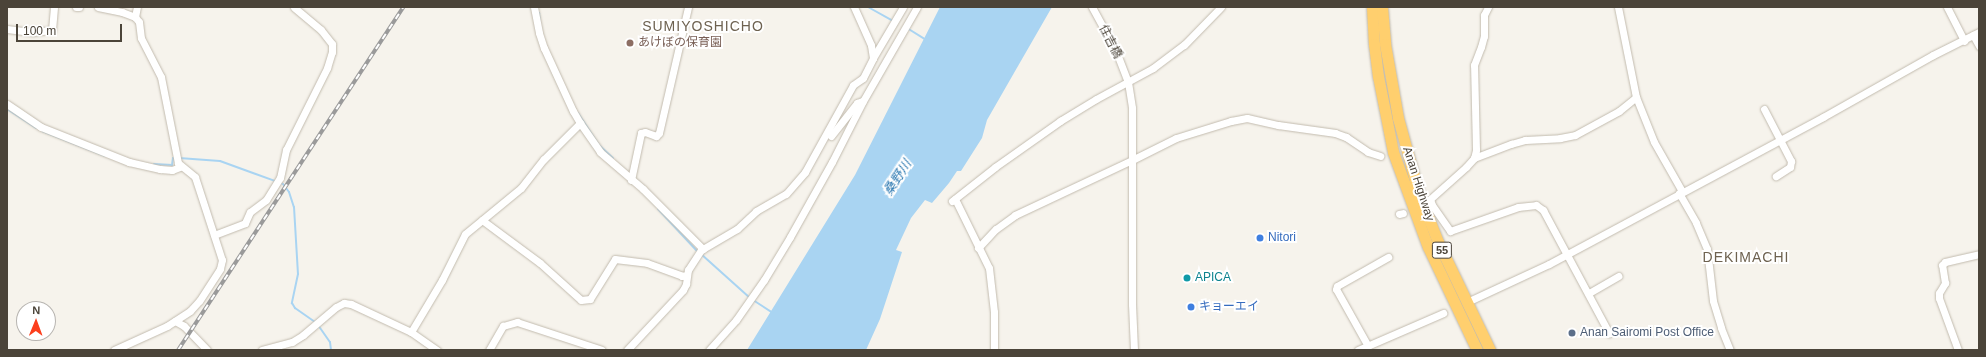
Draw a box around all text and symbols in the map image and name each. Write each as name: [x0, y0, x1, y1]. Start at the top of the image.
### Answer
scale bar: [18, 16, 124, 42]
district label: SUMIYOSHICHO: [642, 18, 764, 34]
street label: 住吉橋: [1095, 23, 1125, 61]
text: 100 m: [23, 24, 56, 38]
place label: あけぼの保育園: [638, 36, 722, 50]
marker: あけぼの保育園: [625, 38, 635, 48]
street label: Anan Highway: [1399, 145, 1437, 223]
water label: 桑野川: [881, 157, 915, 199]
place label: Nitori: [1268, 231, 1296, 245]
marker: Nitori: [1255, 233, 1265, 243]
road number: 55: [1431, 241, 1453, 259]
district label: DEKIMACHI: [1703, 249, 1789, 265]
place label: APICA: [1195, 271, 1231, 285]
marker: APICA: [1182, 273, 1192, 283]
place label: キョーエイ: [1199, 300, 1259, 314]
north arrow: [16, 301, 56, 341]
marker: キョーエイ: [1186, 302, 1196, 312]
text: N: [32, 304, 40, 316]
place label: Anan Sairomi Post Office: [1580, 326, 1714, 340]
marker: Anan Sairomi Post Office: [1567, 328, 1577, 338]

